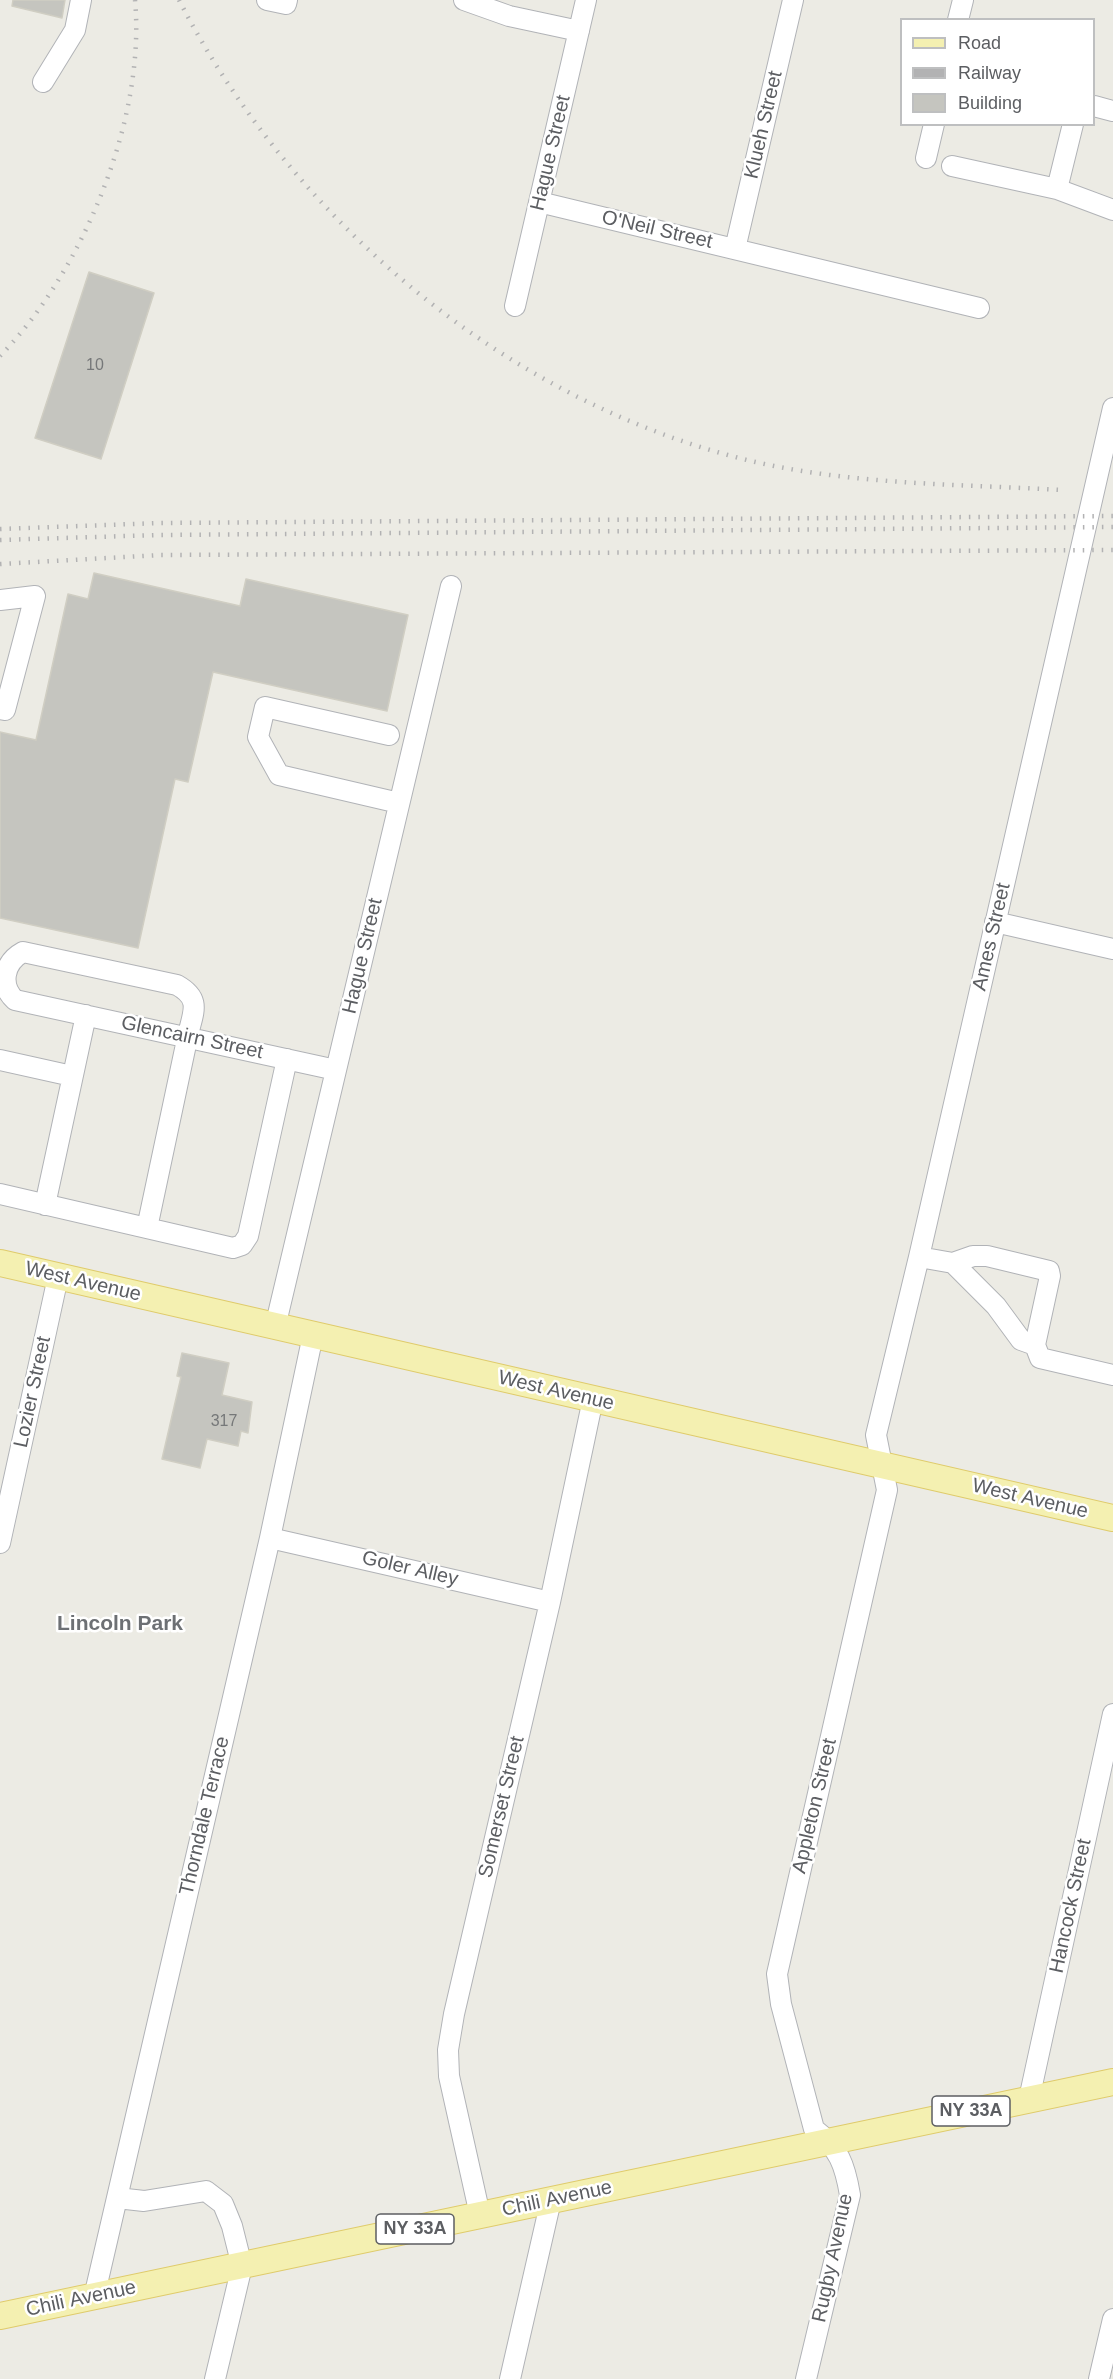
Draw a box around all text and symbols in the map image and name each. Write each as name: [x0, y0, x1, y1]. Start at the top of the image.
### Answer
legend: [900, 18, 1095, 126]
text: Road: [958, 33, 1001, 53]
text: Railway: [958, 63, 1021, 83]
street label: Klueh Street: [740, 69, 788, 181]
street label: Hague Street: [526, 93, 576, 213]
text: Building: [958, 93, 1022, 113]
street label: O'Neil Street: [599, 206, 715, 254]
house number: 10: [86, 356, 104, 376]
street label: Ames Street: [968, 881, 1016, 993]
street label: Hague Street: [338, 896, 388, 1016]
street label: Glencairn Street: [119, 1011, 265, 1065]
street label: West Avenue: [23, 1257, 143, 1307]
street label: Lozier Street: [9, 1334, 57, 1450]
street label: West Avenue: [496, 1366, 616, 1416]
house number: 317: [211, 1412, 237, 1432]
street label: West Avenue: [970, 1474, 1090, 1524]
street label: Goler Alley: [360, 1546, 460, 1592]
district label: Lincoln Park: [57, 1611, 183, 1637]
street label: Thorndale Terrace: [175, 1734, 235, 1898]
street label: Somerset Street: [474, 1734, 530, 1880]
street label: Appleton Street: [788, 1736, 842, 1876]
street label: Hancock Street: [1045, 1837, 1097, 1975]
road number: NY 33A: [932, 2096, 1010, 2126]
street label: Chili Avenue: [500, 2176, 614, 2222]
street label: Rugby Avenue: [808, 2192, 858, 2324]
road number: NY 33A: [376, 2214, 454, 2244]
street label: Chili Avenue: [24, 2276, 138, 2322]

